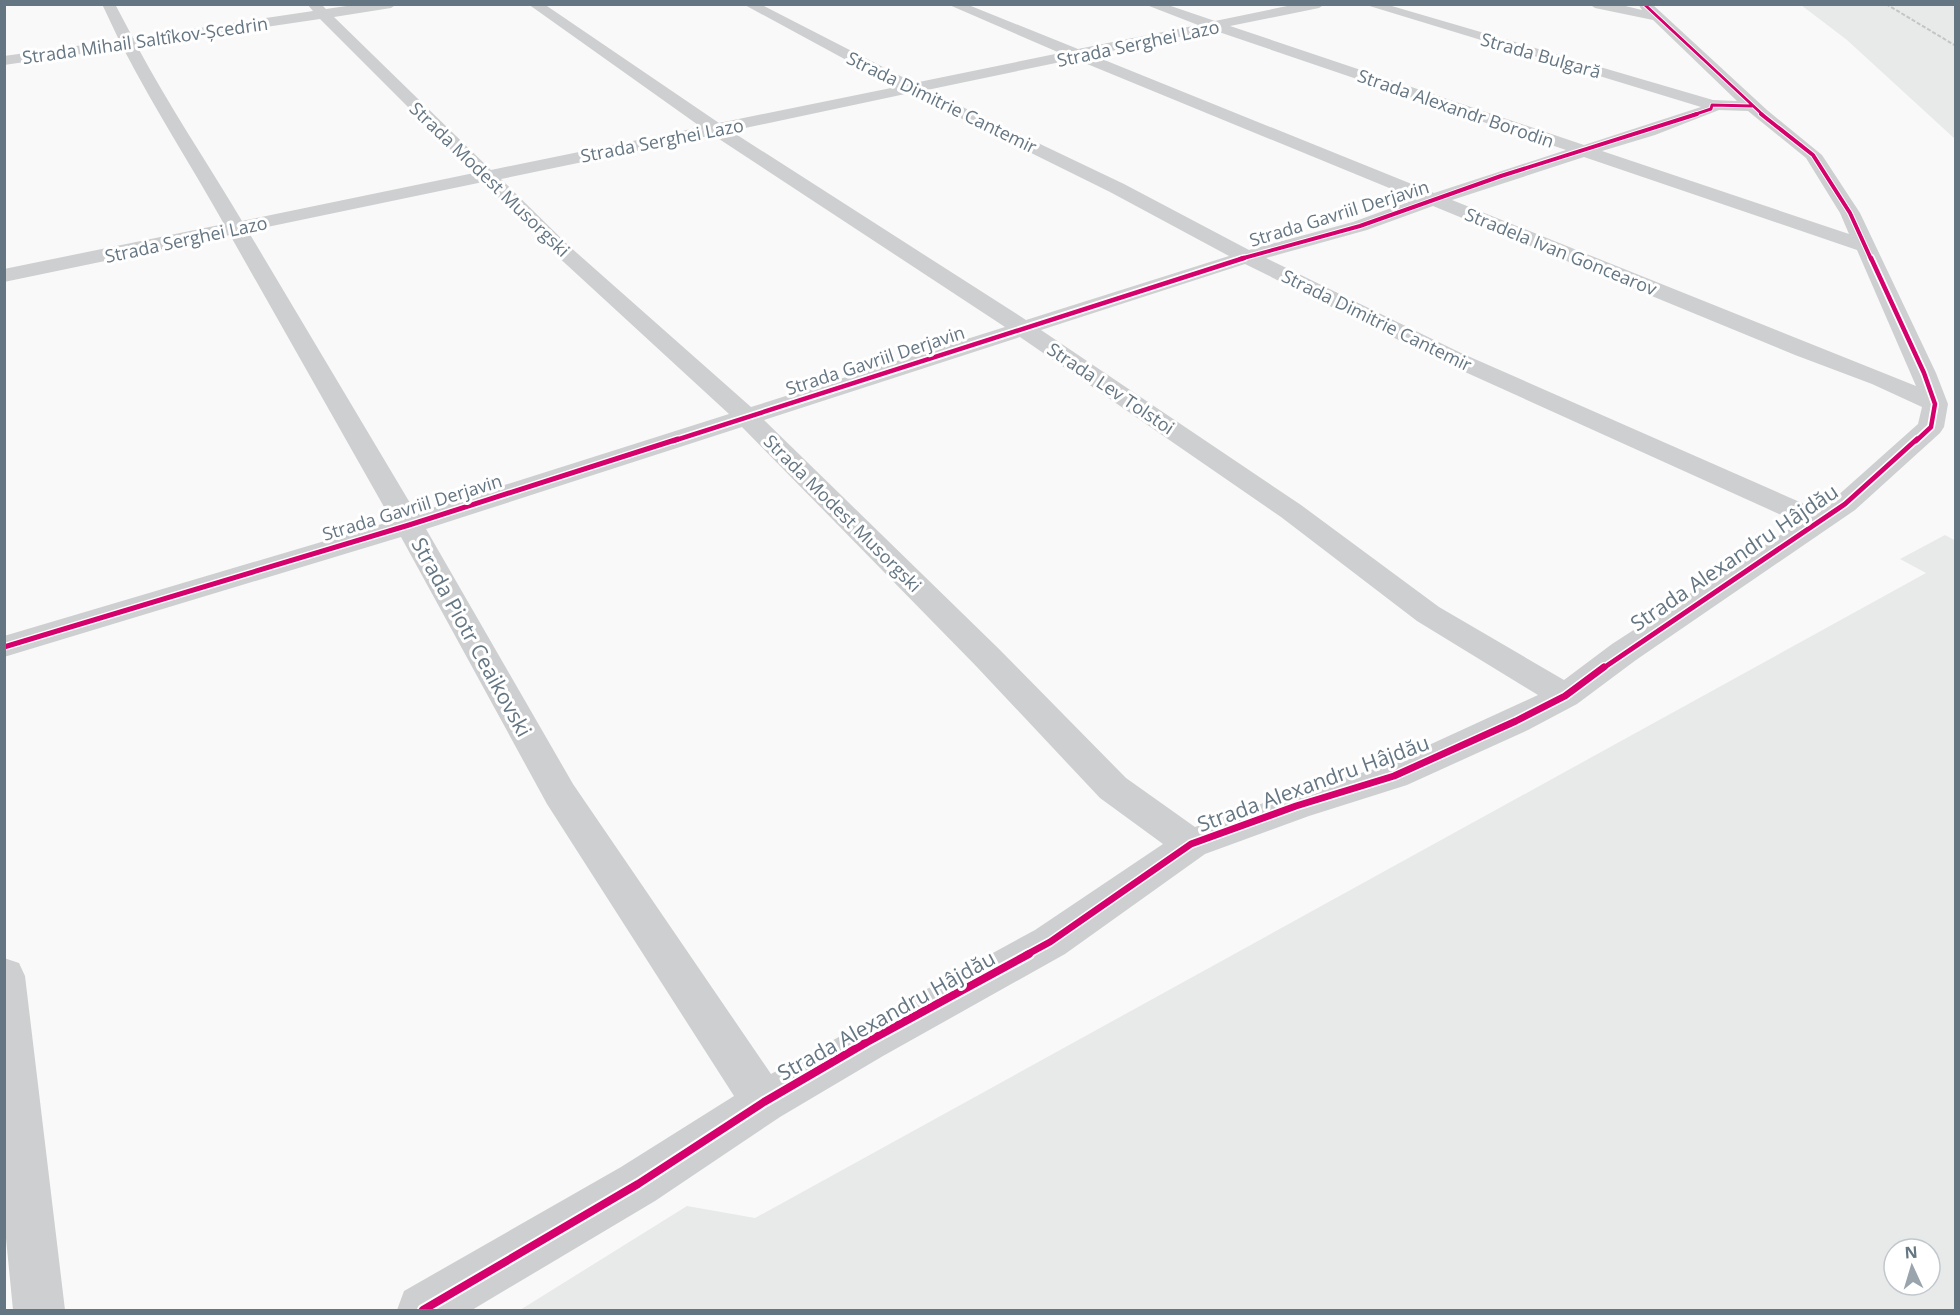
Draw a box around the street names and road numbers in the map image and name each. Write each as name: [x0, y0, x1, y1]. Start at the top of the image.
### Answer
street label: Strada Mihail Saltîkov-Șcedrin: [21, 11, 269, 69]
street label: Strada Serghei Lazo: [1055, 14, 1221, 72]
street label: Strada Bulgară: [1478, 26, 1604, 84]
street label: Strada Dimitrie Cantemir: [843, 45, 1042, 159]
street label: Strada Alexandr Borodin: [1355, 63, 1557, 153]
street label: Strada Modest Musorgski: [405, 96, 575, 262]
street label: Strada Serghei Lazo: [578, 112, 746, 168]
street label: Strada Gavriil Derjavin: [1246, 174, 1432, 252]
street label: Stradela Ivan Goncearov: [1462, 202, 1660, 300]
street label: Strada Serghei Lazo: [103, 210, 269, 268]
street label: Strada Dimitrie Cantemir: [1278, 263, 1477, 377]
street label: Strada Gavriil Derjavin: [782, 320, 968, 400]
street label: Strada Lev Tolstoi: [1043, 337, 1179, 439]
street label: Strada Modest Musorgski: [759, 429, 927, 597]
street label: Strada Gavriil Derjavin: [319, 468, 505, 546]
street label: Strada Alexandru Hâjdău: [1625, 477, 1843, 637]
street label: Strada Piotr Ceaikovski: [406, 532, 538, 742]
street label: Strada Alexandru Hâjdău: [1193, 728, 1433, 838]
street label: Strada Alexandru Hâjdău: [772, 943, 1000, 1087]

